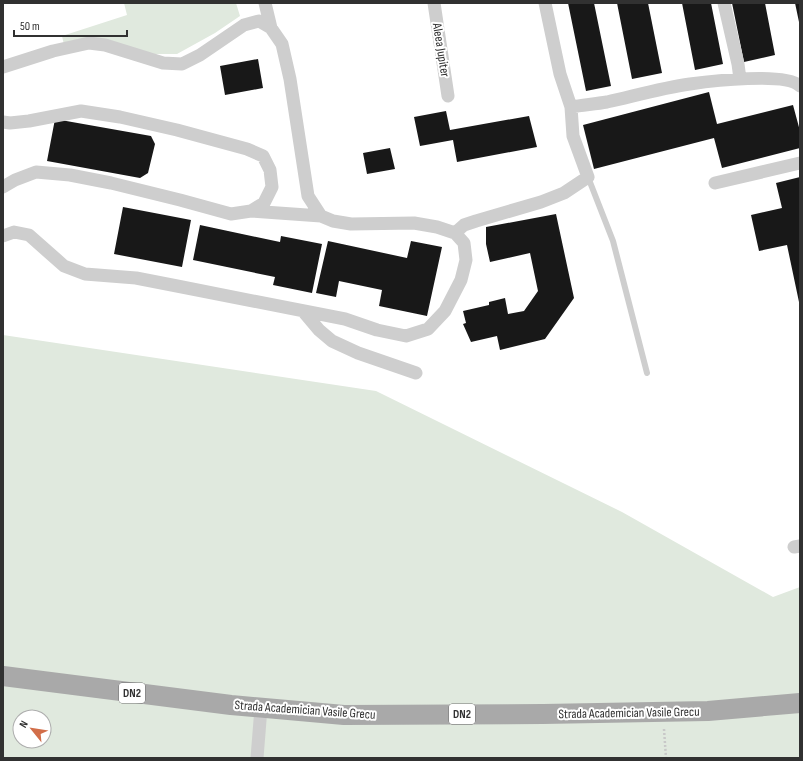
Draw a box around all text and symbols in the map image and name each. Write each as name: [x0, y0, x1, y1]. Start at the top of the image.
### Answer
scale bar: [14, 12, 127, 38]
text: 50 m: [20, 19, 40, 34]
street label: Aleea Jupiter: [429, 21, 453, 78]
road number: DN2: [119, 683, 145, 703]
street label: Strada Academician Vasile Grecu: [234, 697, 376, 723]
road number: DN2: [449, 704, 475, 724]
street label: Strada Academician Vasile Grecu: [558, 704, 700, 722]
north arrow: [12, 709, 52, 749]
text: N: [17, 718, 31, 730]

